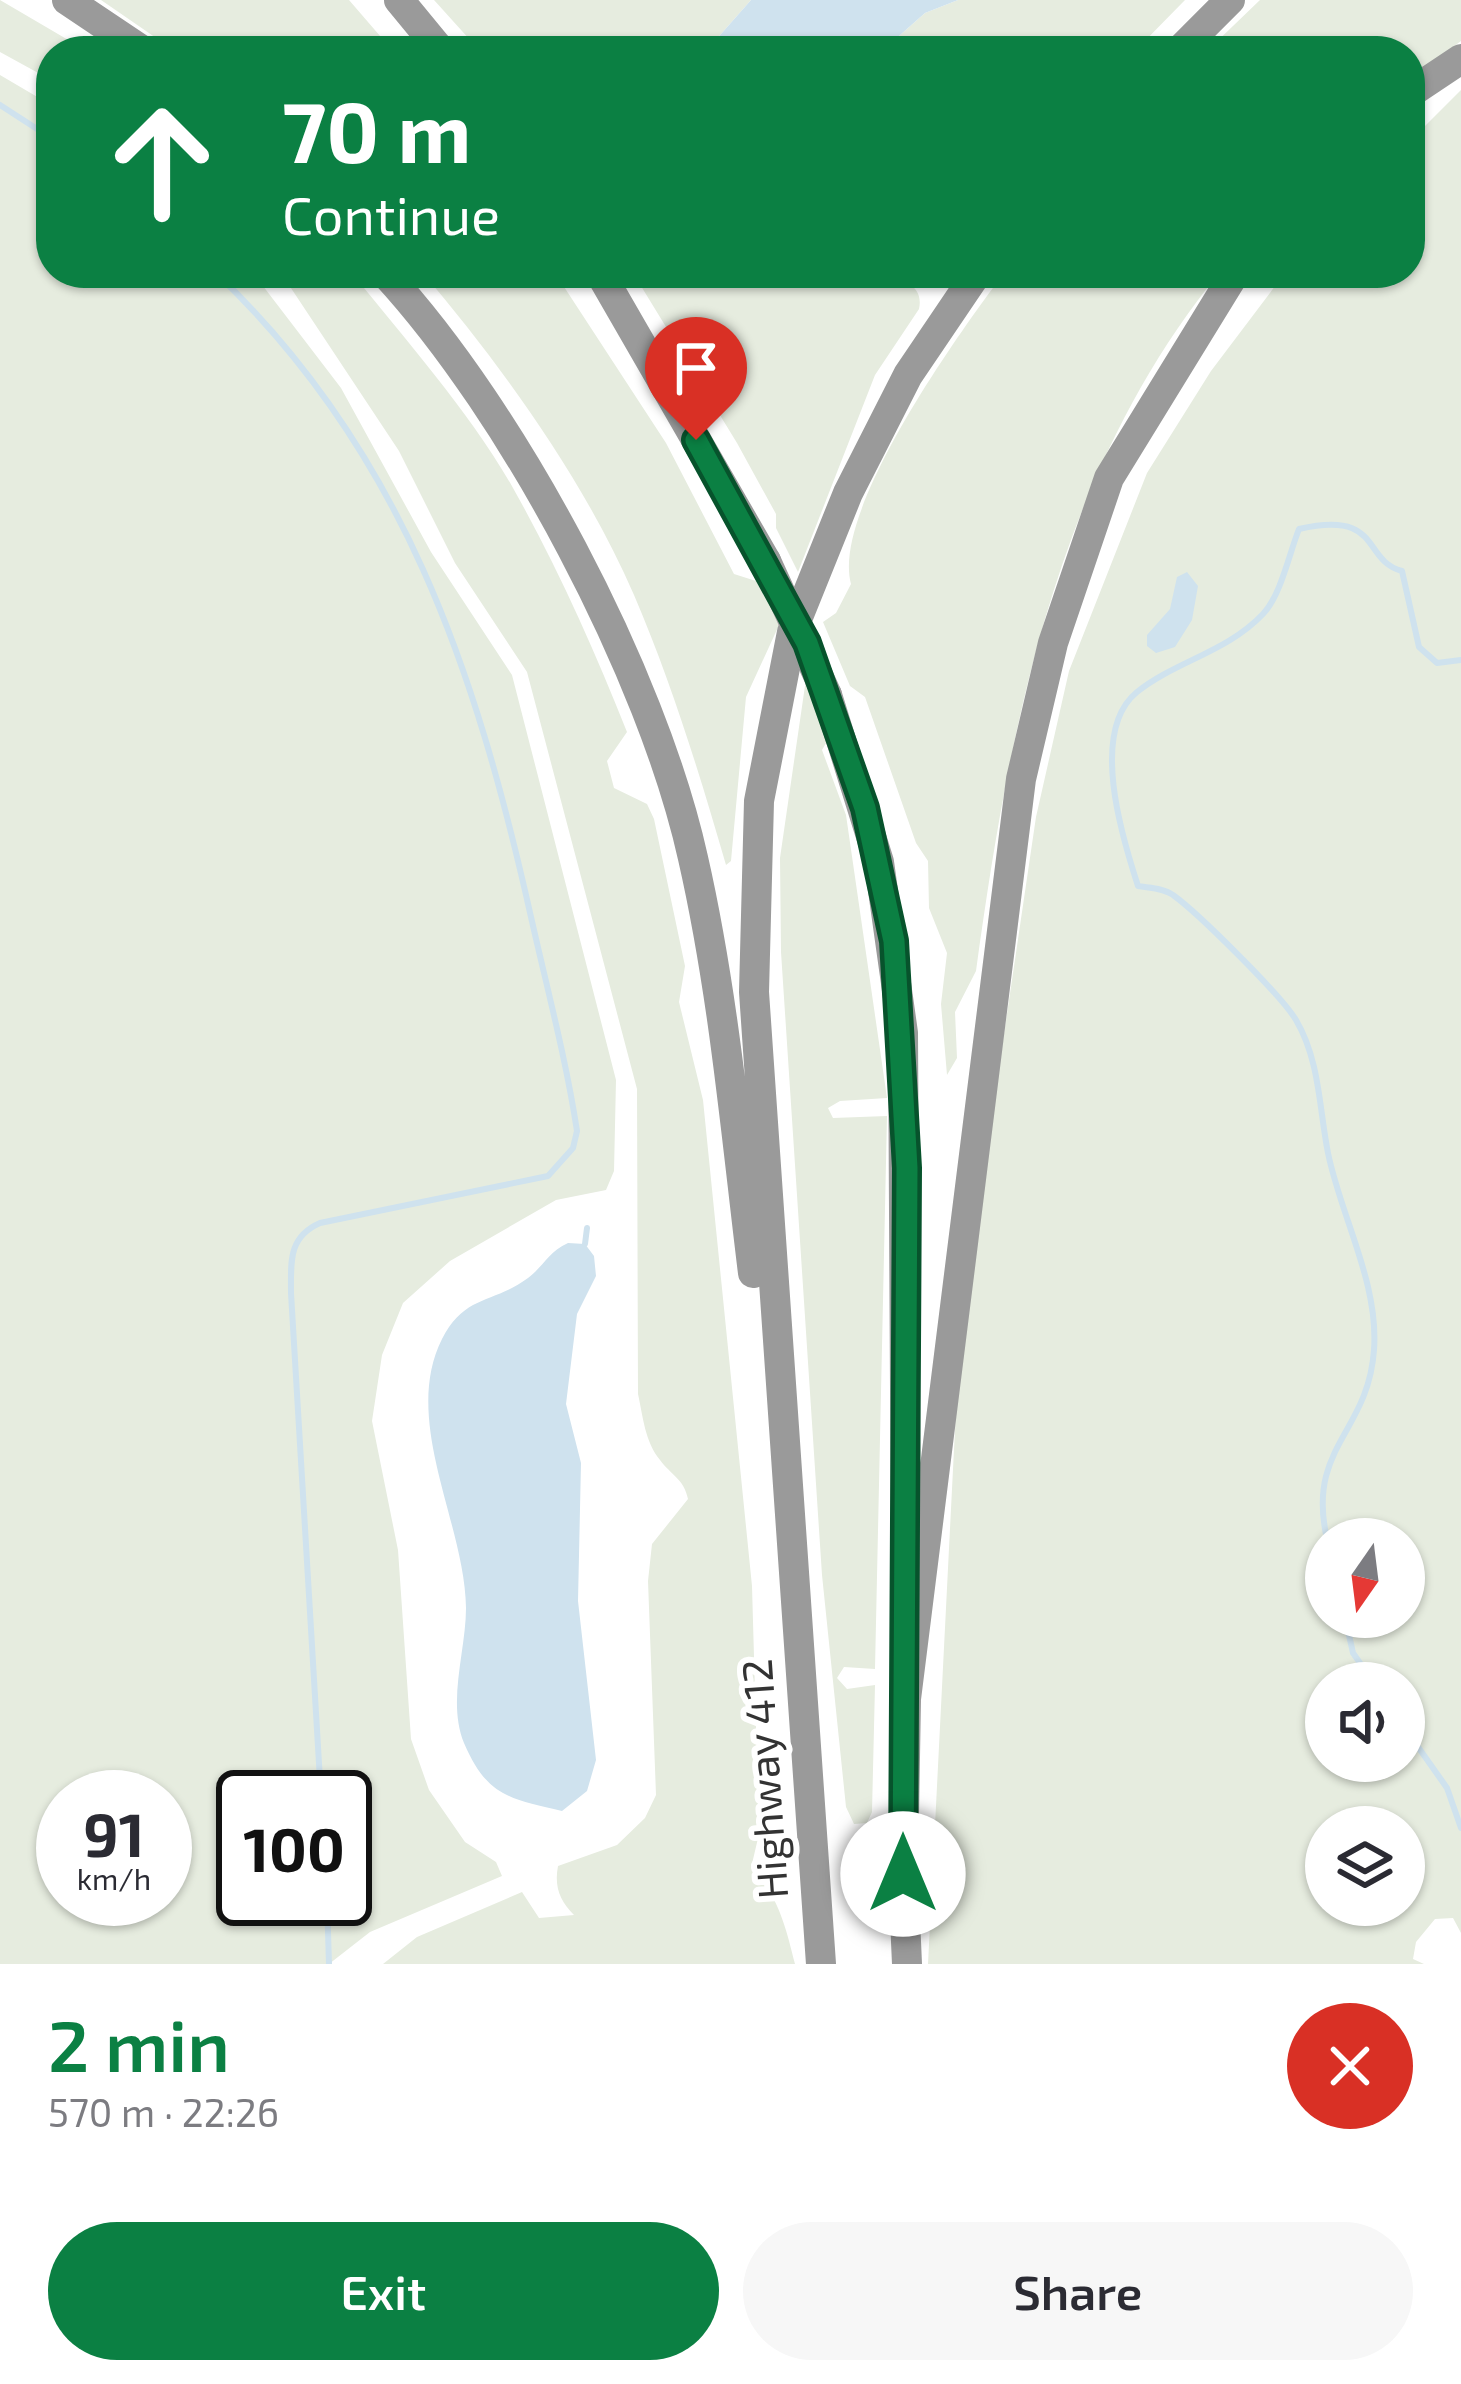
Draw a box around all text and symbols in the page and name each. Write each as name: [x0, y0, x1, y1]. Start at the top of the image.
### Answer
text: 70 m: [282, 79, 472, 180]
icon: ahead: [84, 84, 240, 240]
text: Continue: [282, 181, 500, 246]
pin: [645, 317, 747, 440]
icon: arrive: [663, 335, 729, 401]
north arrow: [1305, 1518, 1425, 1638]
map controls: [1305, 1518, 1425, 1926]
street label: Highway 412: [730, 1657, 796, 1901]
button: sound: [1305, 1662, 1425, 1782]
speed limit sign: 100: [216, 1770, 372, 1926]
text: 91: [83, 1797, 145, 1869]
button: layers: [1305, 1806, 1425, 1926]
position arrow: [840, 1811, 966, 1937]
text: km/h: [77, 1860, 151, 1896]
text: 2 min: [48, 2000, 230, 2086]
button: close: [1287, 2003, 1413, 2129]
text: 570 m · 22:26: [48, 2088, 279, 2135]
button: Exit: [48, 2222, 719, 2360]
button: Share: [743, 2222, 1413, 2360]

